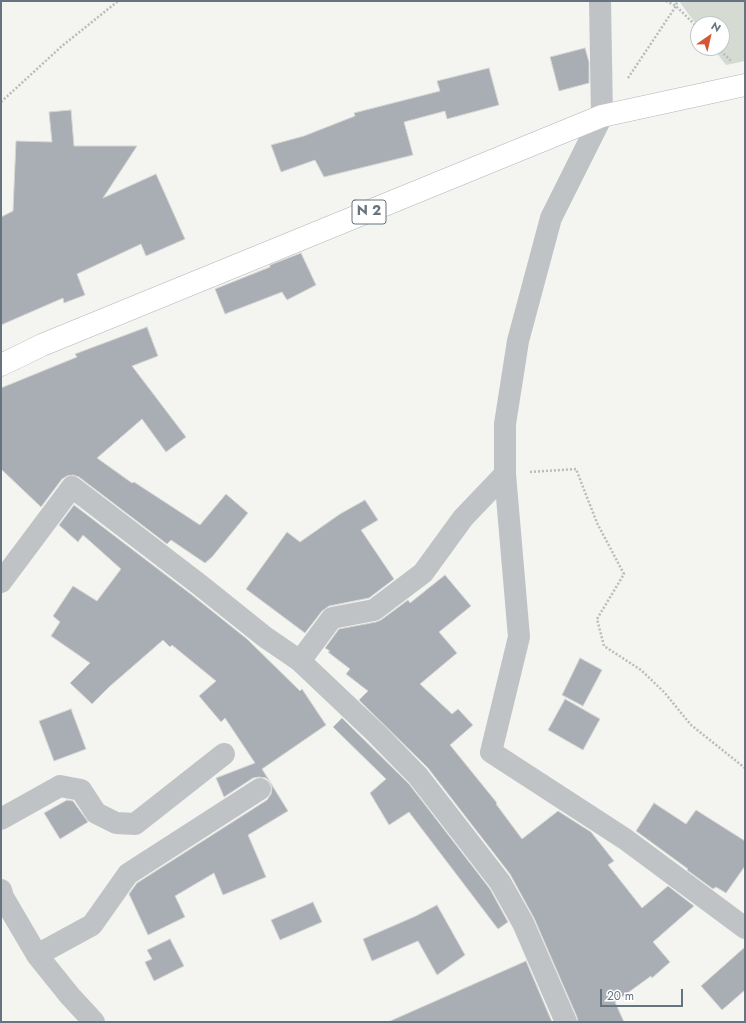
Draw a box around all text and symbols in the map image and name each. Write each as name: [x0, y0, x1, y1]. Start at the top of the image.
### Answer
north arrow: [690, 16, 730, 56]
text: N: [708, 18, 724, 36]
road number: N 2: [352, 200, 386, 224]
scale bar: [602, 981, 685, 1007]
text: 20 m: [607, 987, 634, 1005]

